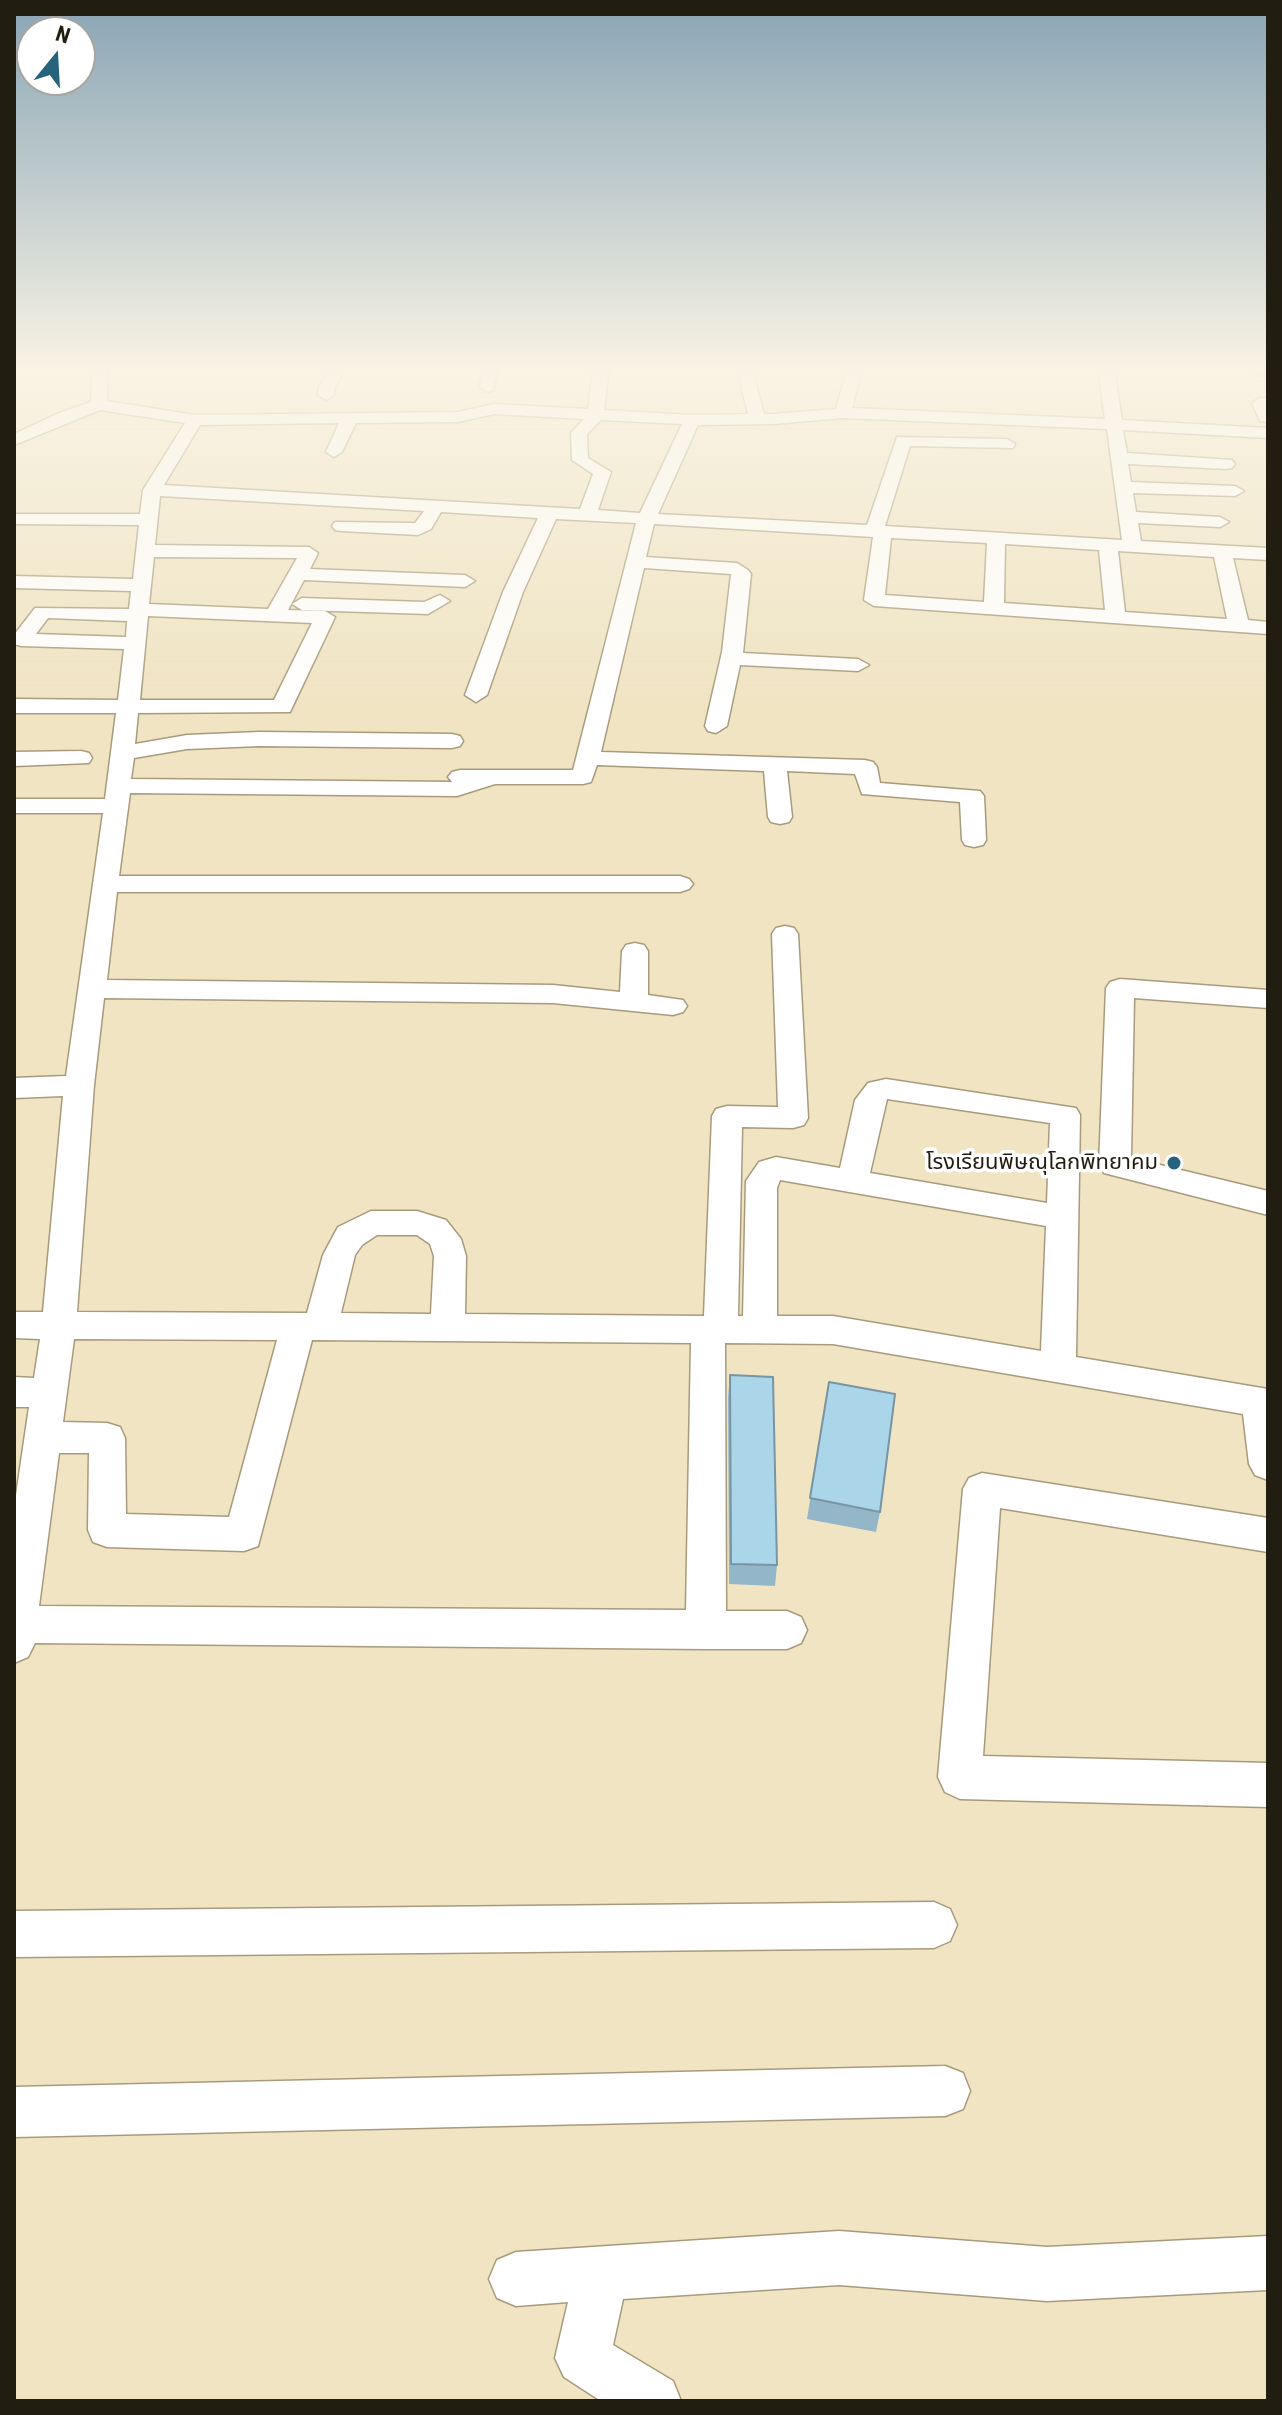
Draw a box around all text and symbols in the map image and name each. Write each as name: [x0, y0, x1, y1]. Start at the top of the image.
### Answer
north arrow: [16, 16, 96, 96]
text: N: [53, 21, 73, 49]
place label: โรงเรียนพิษณุโลกพิทยาคม: [926, 1150, 1158, 1176]
marker: โรงเรียนพิษณุโลกพิทยาคม: [1165, 1154, 1183, 1172]

